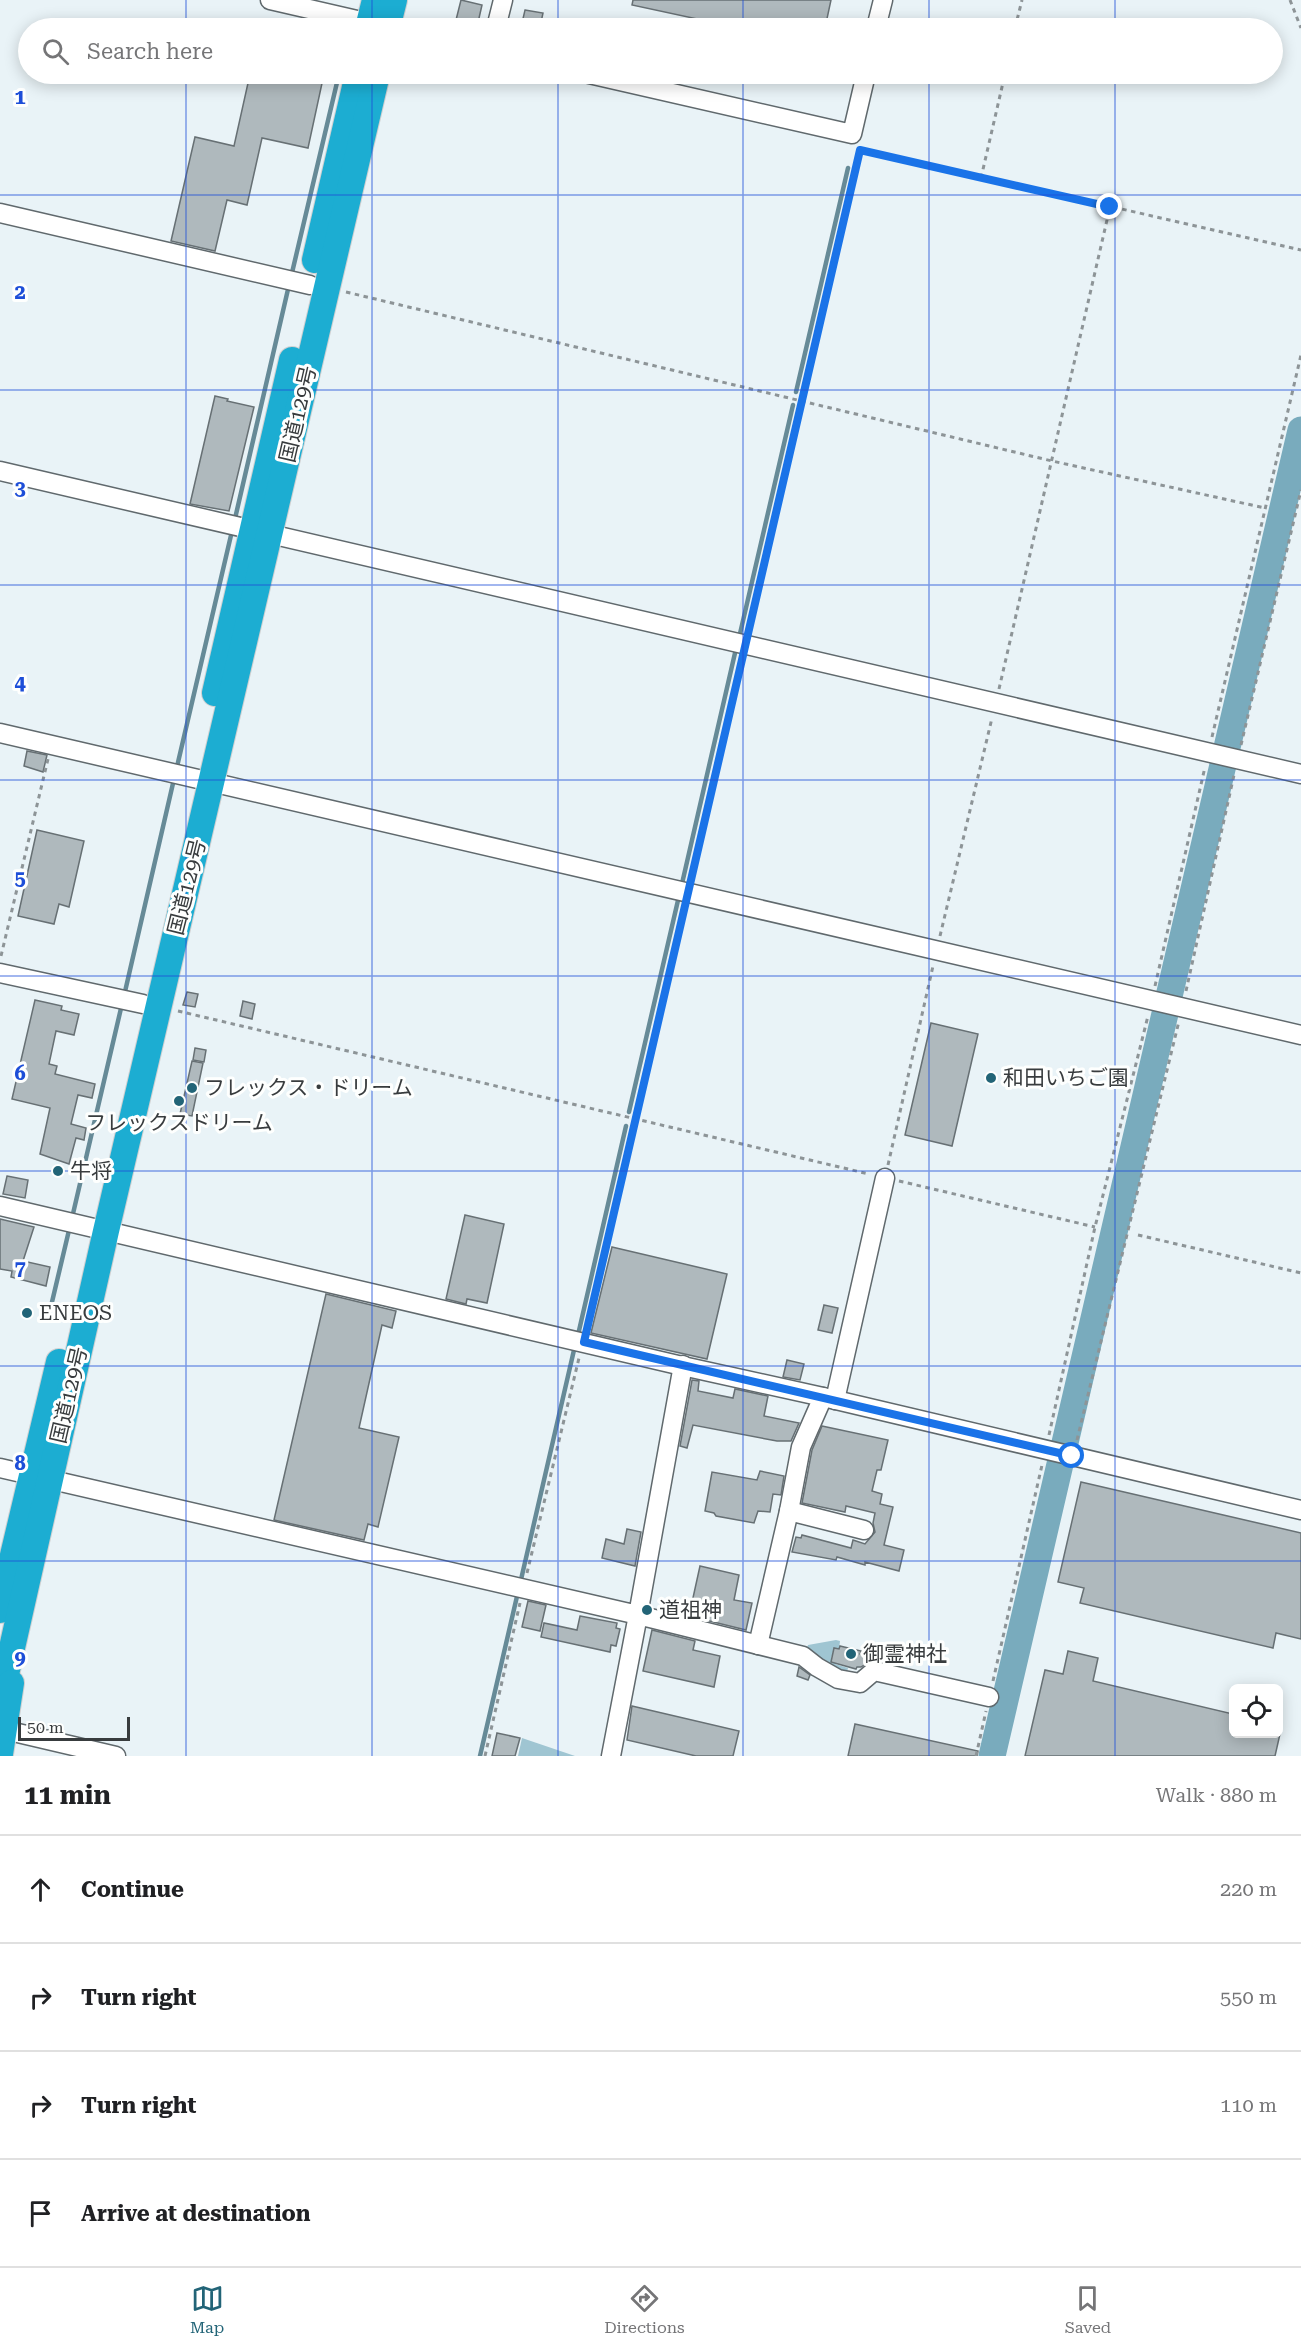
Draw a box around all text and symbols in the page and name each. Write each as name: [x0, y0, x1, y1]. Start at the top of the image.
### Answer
search box: [18, 18, 1283, 84]
icon: search: [39, 35, 72, 68]
text: Search here: [87, 39, 213, 64]
text: 1: [14, 85, 26, 109]
route end: [1096, 193, 1122, 219]
text: 2: [14, 280, 26, 304]
street label: 国道129号: [275, 363, 321, 465]
text: 3: [14, 476, 26, 500]
text: 4: [14, 671, 26, 695]
street label: 国道129号: [163, 836, 211, 938]
text: 5: [14, 866, 26, 890]
text: 6: [14, 1061, 26, 1085]
place label: 和田いちご園: [1003, 1066, 1129, 1090]
marker: 和田いちご園: [984, 1071, 998, 1085]
place label: フレックス・ドリーム: [204, 1076, 413, 1100]
marker: フレックス・ドリーム: [185, 1081, 199, 1095]
marker: フレックスドリーム: [172, 1094, 186, 1108]
place label: フレックスドリーム: [85, 1111, 273, 1135]
place label: 牛将: [70, 1159, 112, 1183]
marker: 牛将: [51, 1164, 65, 1178]
text: 7: [14, 1256, 26, 1280]
place label: ENEOS: [39, 1301, 112, 1325]
marker: ENEOS: [20, 1306, 34, 1320]
street label: 国道129号: [46, 1344, 92, 1446]
route start: [1058, 1442, 1084, 1468]
text: 8: [14, 1451, 26, 1475]
place label: 道祖神: [659, 1598, 722, 1622]
marker: 道祖神: [640, 1603, 654, 1617]
place label: 御霊神社: [863, 1642, 947, 1666]
text: 9: [14, 1646, 26, 1670]
marker: 御霊神社: [844, 1647, 858, 1661]
map controls: [1229, 1684, 1283, 1738]
button: locate: [1229, 1684, 1283, 1738]
scale bar: [18, 1714, 130, 1742]
text: 50 m: [27, 1718, 64, 1737]
text: 11 min: [24, 1780, 111, 1810]
text: Walk · 880 m: [1156, 1783, 1277, 1807]
icon: ahead: [24, 1873, 57, 1906]
text: Continue: [81, 1877, 184, 1902]
text: 220 m: [1220, 1877, 1277, 1901]
icon: right: [24, 1981, 57, 2014]
text: Turn right: [81, 1985, 196, 2010]
text: 550 m: [1220, 1985, 1277, 2009]
icon: right: [24, 2089, 57, 2122]
text: Turn right: [81, 2093, 196, 2118]
text: 110 m: [1220, 2093, 1277, 2117]
icon: arrive: [24, 2197, 57, 2230]
text: Arrive at destination: [81, 2201, 310, 2226]
tab: Map: [190, 2282, 224, 2337]
tab: Directions: [604, 2282, 685, 2337]
tab: Saved: [1065, 2282, 1111, 2337]

